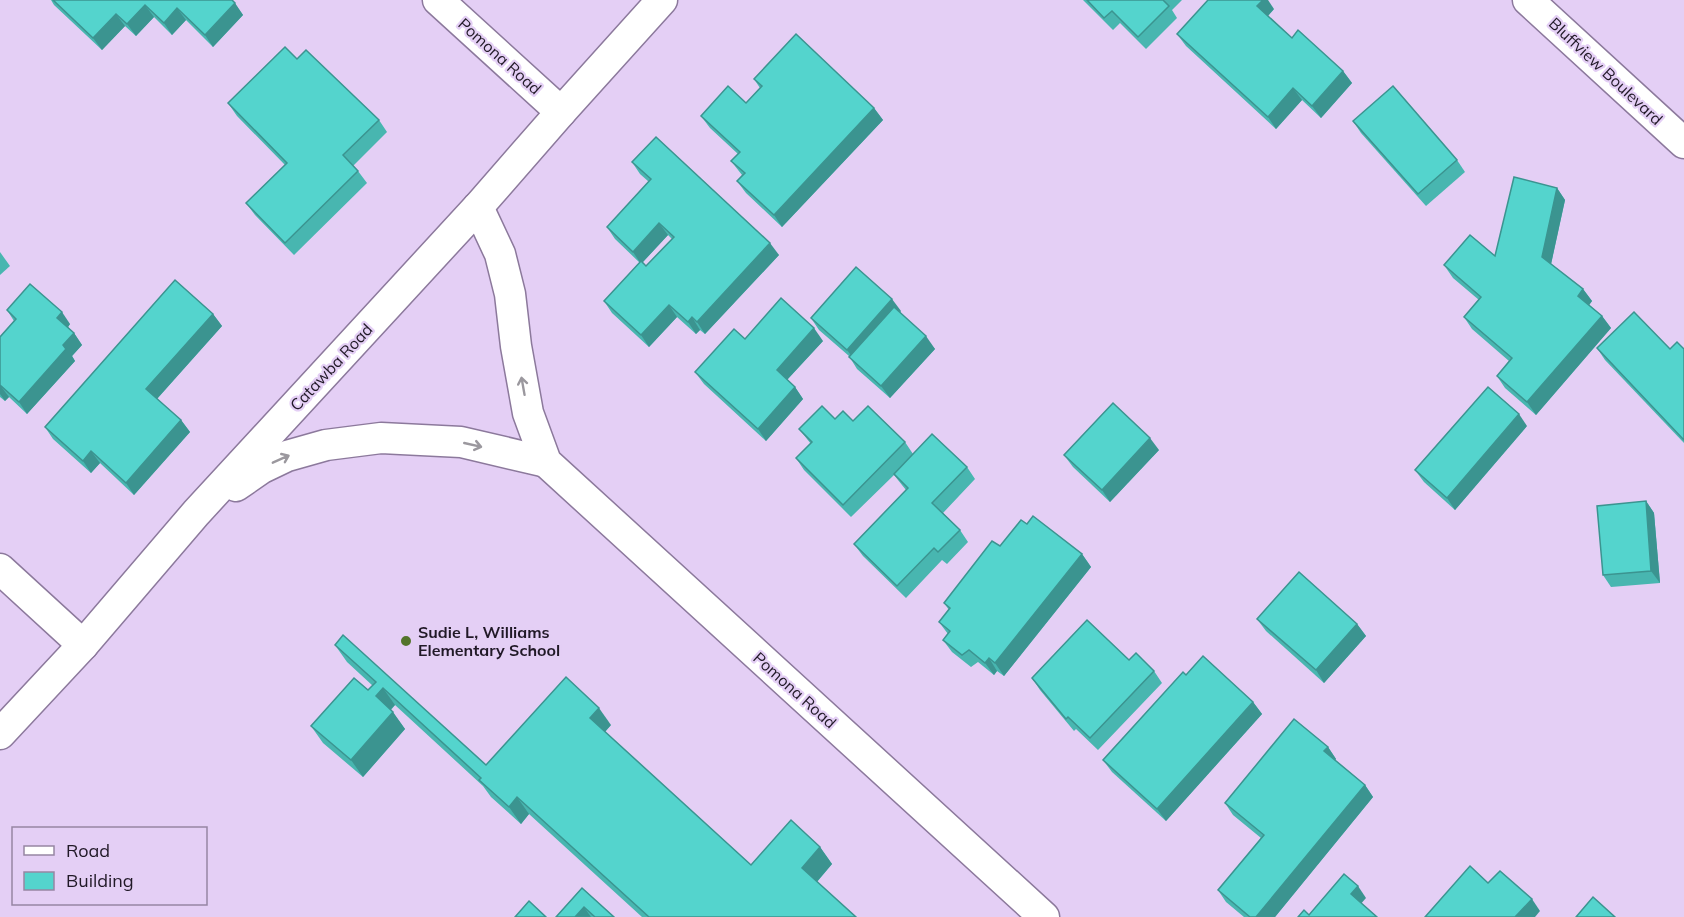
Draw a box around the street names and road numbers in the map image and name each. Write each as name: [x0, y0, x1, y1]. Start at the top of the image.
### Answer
street label: Bluffview Boulevard: [1545, 13, 1667, 129]
street label: Pomona Road: [454, 14, 546, 98]
street label: Catawba Road: [286, 319, 376, 415]
street label: Pomona Road: [749, 648, 841, 732]

